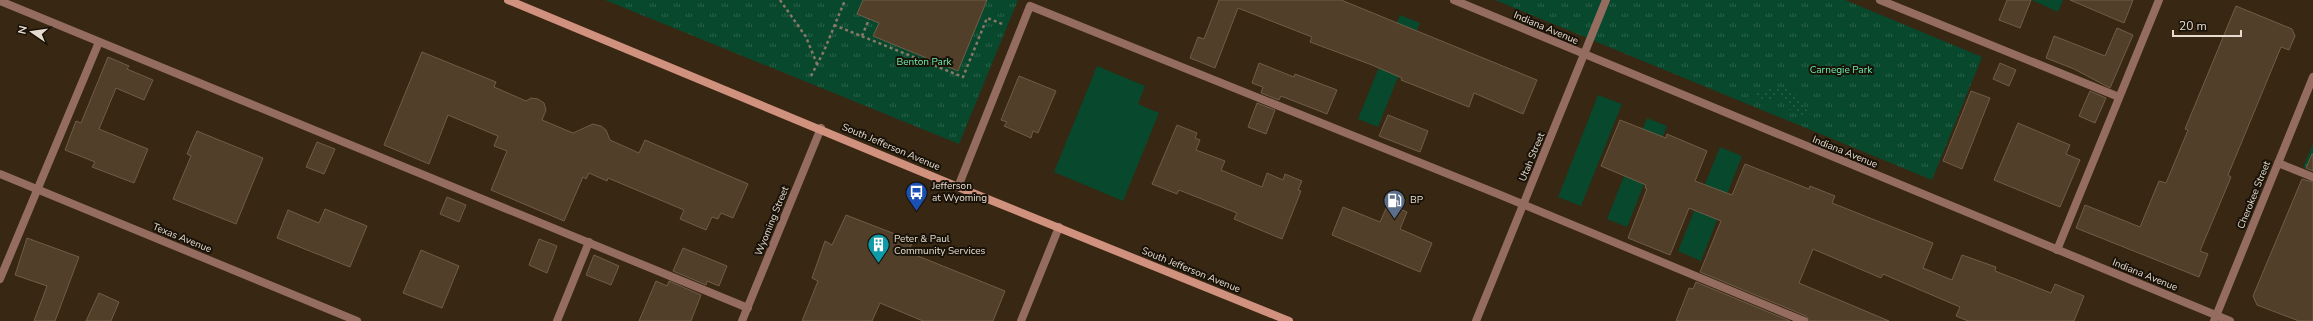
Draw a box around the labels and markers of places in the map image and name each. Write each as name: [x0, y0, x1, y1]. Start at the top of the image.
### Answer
bus stop icon: Jefferson at Wyoming: [903, 179, 929, 212]
place label: Jefferson at Wyoming: [931, 179, 987, 205]
fuel station icon: BP: [1381, 187, 1407, 220]
place label: BP: [1410, 193, 1424, 207]
building icon: Peter & Paul Community Services: [865, 232, 891, 265]
place label: Peter & Paul Community Services: [894, 232, 986, 258]

